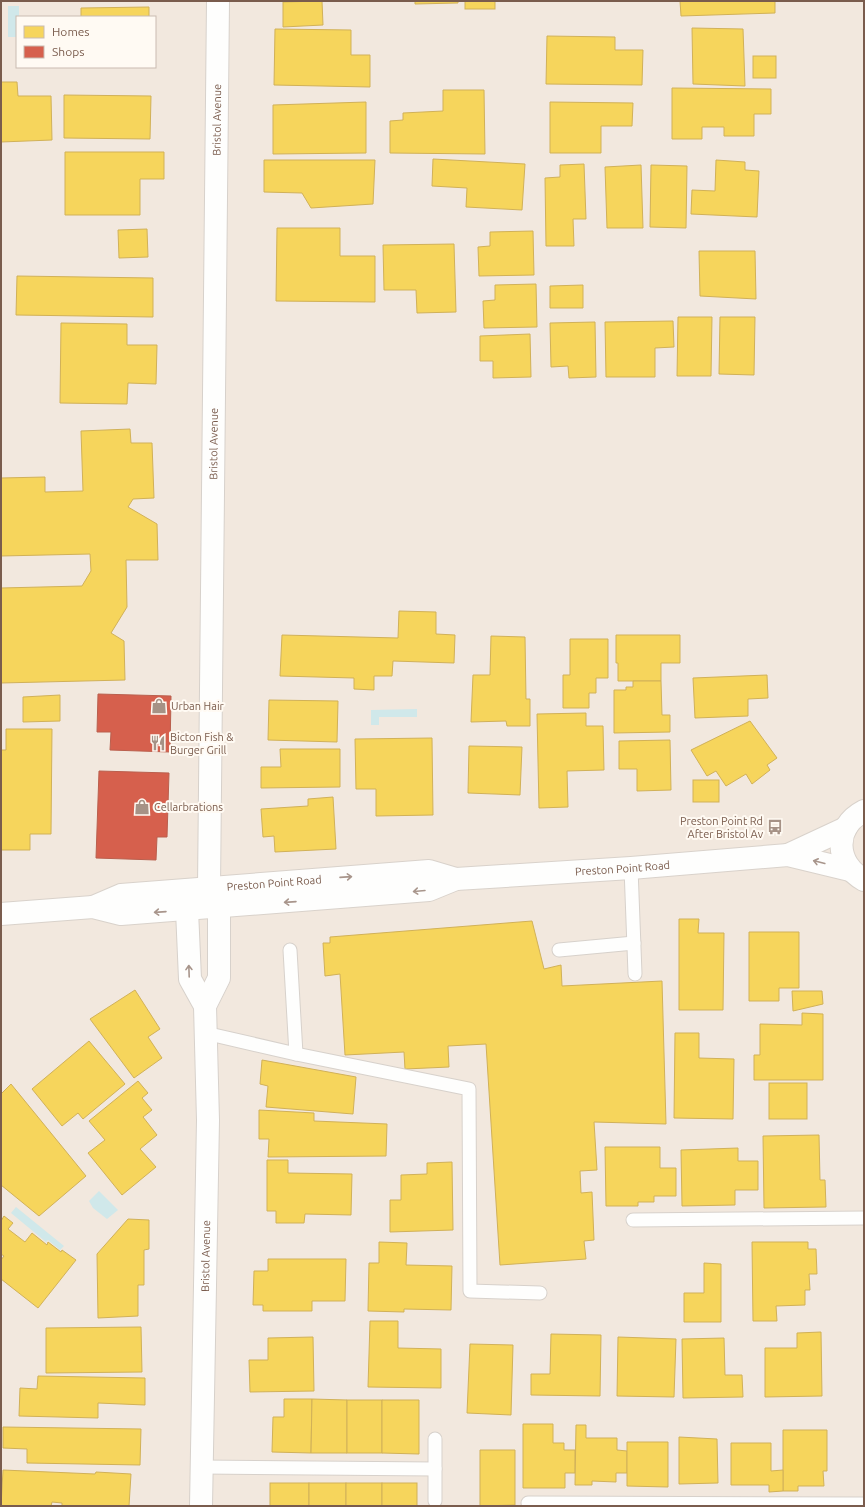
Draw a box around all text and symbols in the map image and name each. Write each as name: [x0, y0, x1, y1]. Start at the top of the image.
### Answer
legend: [16, 16, 156, 68]
text: Homes: [52, 25, 90, 38]
text: Shops: [52, 45, 84, 58]
street label: Bristol Avenue: [210, 84, 223, 156]
street label: Bristol Avenue: [207, 408, 220, 480]
shop icon: Urban Hair: [150, 697, 168, 715]
place label: Urban Hair: [171, 700, 225, 712]
place label: Bicton Fish & Burger Grill: [170, 731, 234, 756]
restaurant icon: Bicton Fish & Burger Grill: [149, 734, 167, 752]
shop icon: Cellarbrations: [133, 798, 151, 816]
place label: Cellarbrations: [154, 801, 223, 813]
place label: Preston Point Rd After Bristol Av: [680, 815, 764, 840]
bus stop icon: Preston Point Rd After Bristol Av: [766, 818, 784, 836]
one-way arrow: [813, 858, 826, 866]
street label: Preston Point Road: [575, 859, 670, 878]
street label: Preston Point Road: [226, 873, 322, 893]
one-way arrow: [339, 874, 352, 881]
one-way arrow: [413, 887, 426, 894]
one-way arrow: [284, 898, 297, 905]
one-way arrow: [154, 908, 167, 915]
one-way arrow: [186, 965, 193, 978]
street label: Bristol Avenue: [199, 1220, 212, 1292]

